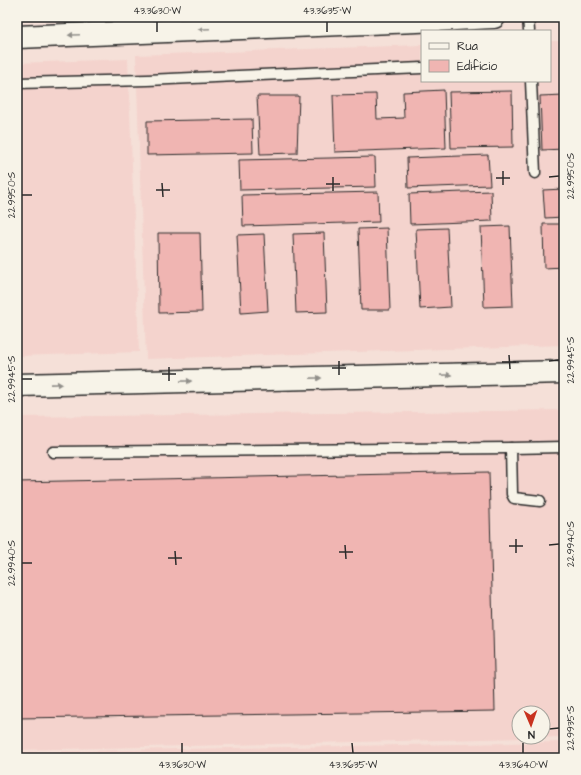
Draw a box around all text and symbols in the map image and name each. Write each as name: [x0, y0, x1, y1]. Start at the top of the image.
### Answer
text: 43.3630°W: [133, 4, 181, 18]
text: 43.3635°W: [303, 4, 352, 18]
one-way arrow: [198, 26, 210, 33]
legend: [421, 30, 551, 82]
one-way arrow: [67, 32, 80, 38]
text: Rua: [457, 38, 478, 55]
text: Edifício: [457, 58, 497, 75]
text: 22.9950°S: [564, 152, 578, 199]
text: 22.9950°S: [5, 171, 19, 218]
text: 22.9945°S: [564, 336, 578, 383]
text: 22.9945°S: [5, 355, 19, 402]
one-way arrow: [440, 371, 452, 378]
one-way arrow: [310, 375, 323, 381]
one-way arrow: [180, 378, 193, 384]
one-way arrow: [50, 381, 63, 387]
text: 22.9940°S: [564, 520, 578, 567]
text: 22.9940°S: [5, 539, 19, 586]
north arrow: [511, 705, 551, 745]
text: 22.9935°S: [564, 705, 578, 751]
text: N: [528, 727, 535, 742]
text: 43.3630°W: [158, 758, 206, 772]
text: 43.3635°W: [329, 758, 378, 772]
text: 43.3640°W: [498, 758, 548, 772]

